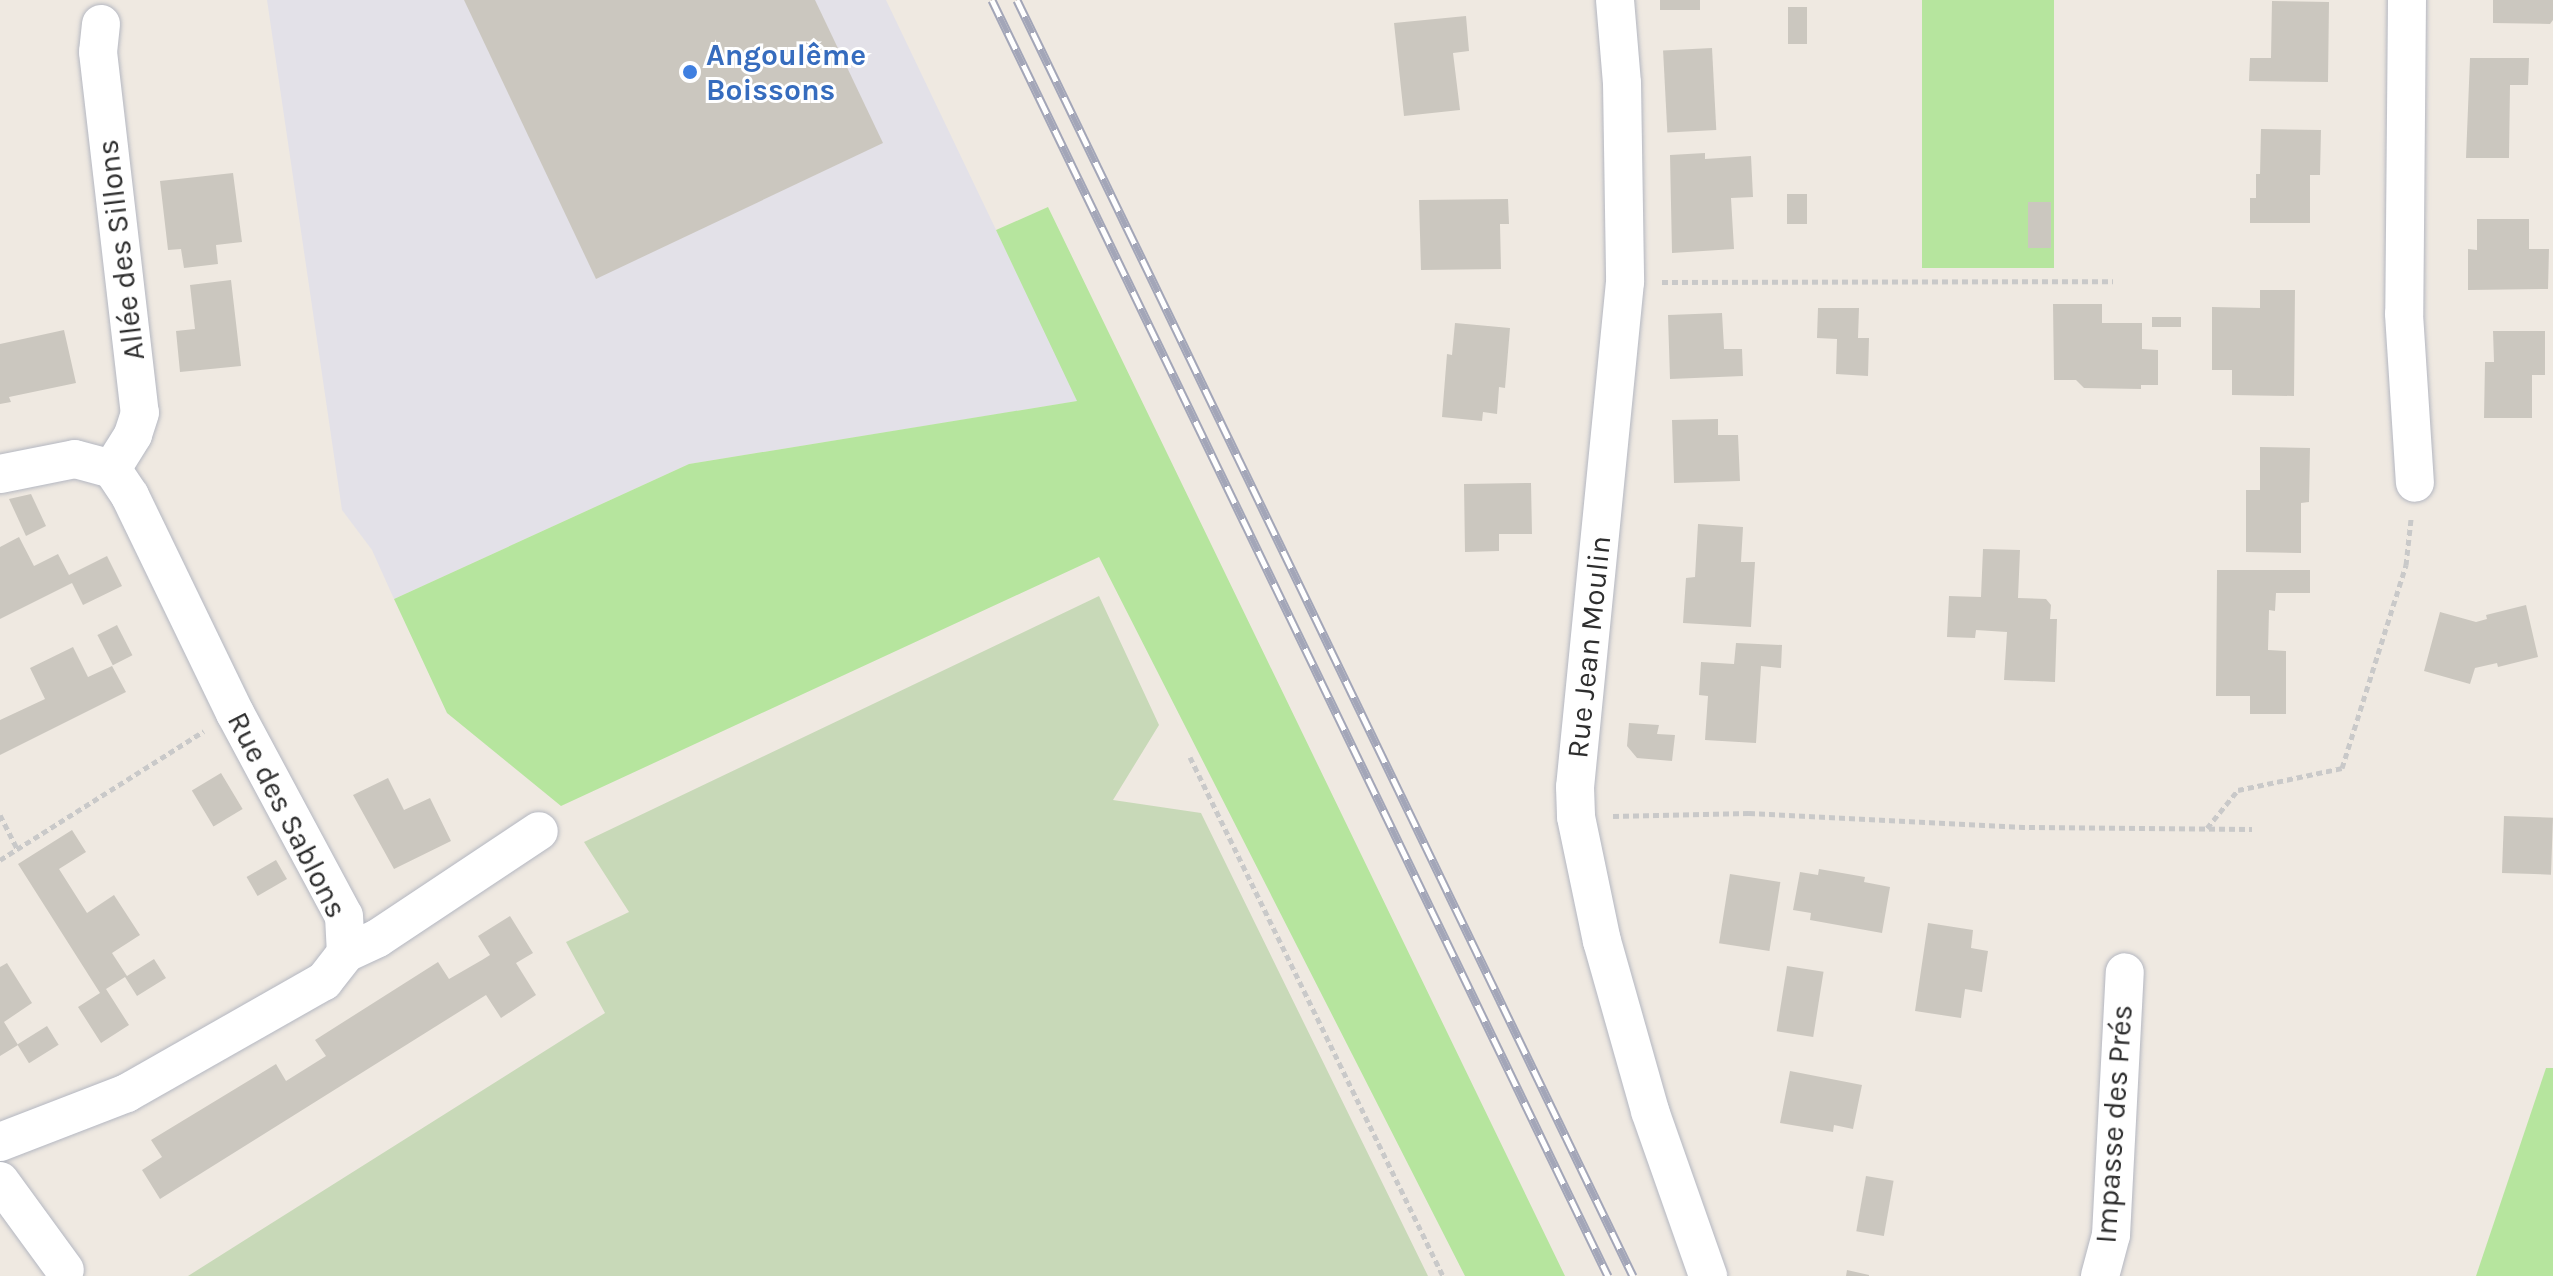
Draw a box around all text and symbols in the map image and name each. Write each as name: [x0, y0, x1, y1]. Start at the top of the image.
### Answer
place label: Angoulême Boissons: [706, 37, 866, 108]
marker: Angoulême Boissons: [681, 63, 699, 81]
street label: Allée des Sillons: [90, 138, 152, 362]
street label: Rue Jean Moulin: [1559, 534, 1619, 760]
street label: Rue des Sablons: [220, 706, 354, 924]
street label: Impasse des Prés: [2088, 1003, 2140, 1245]

